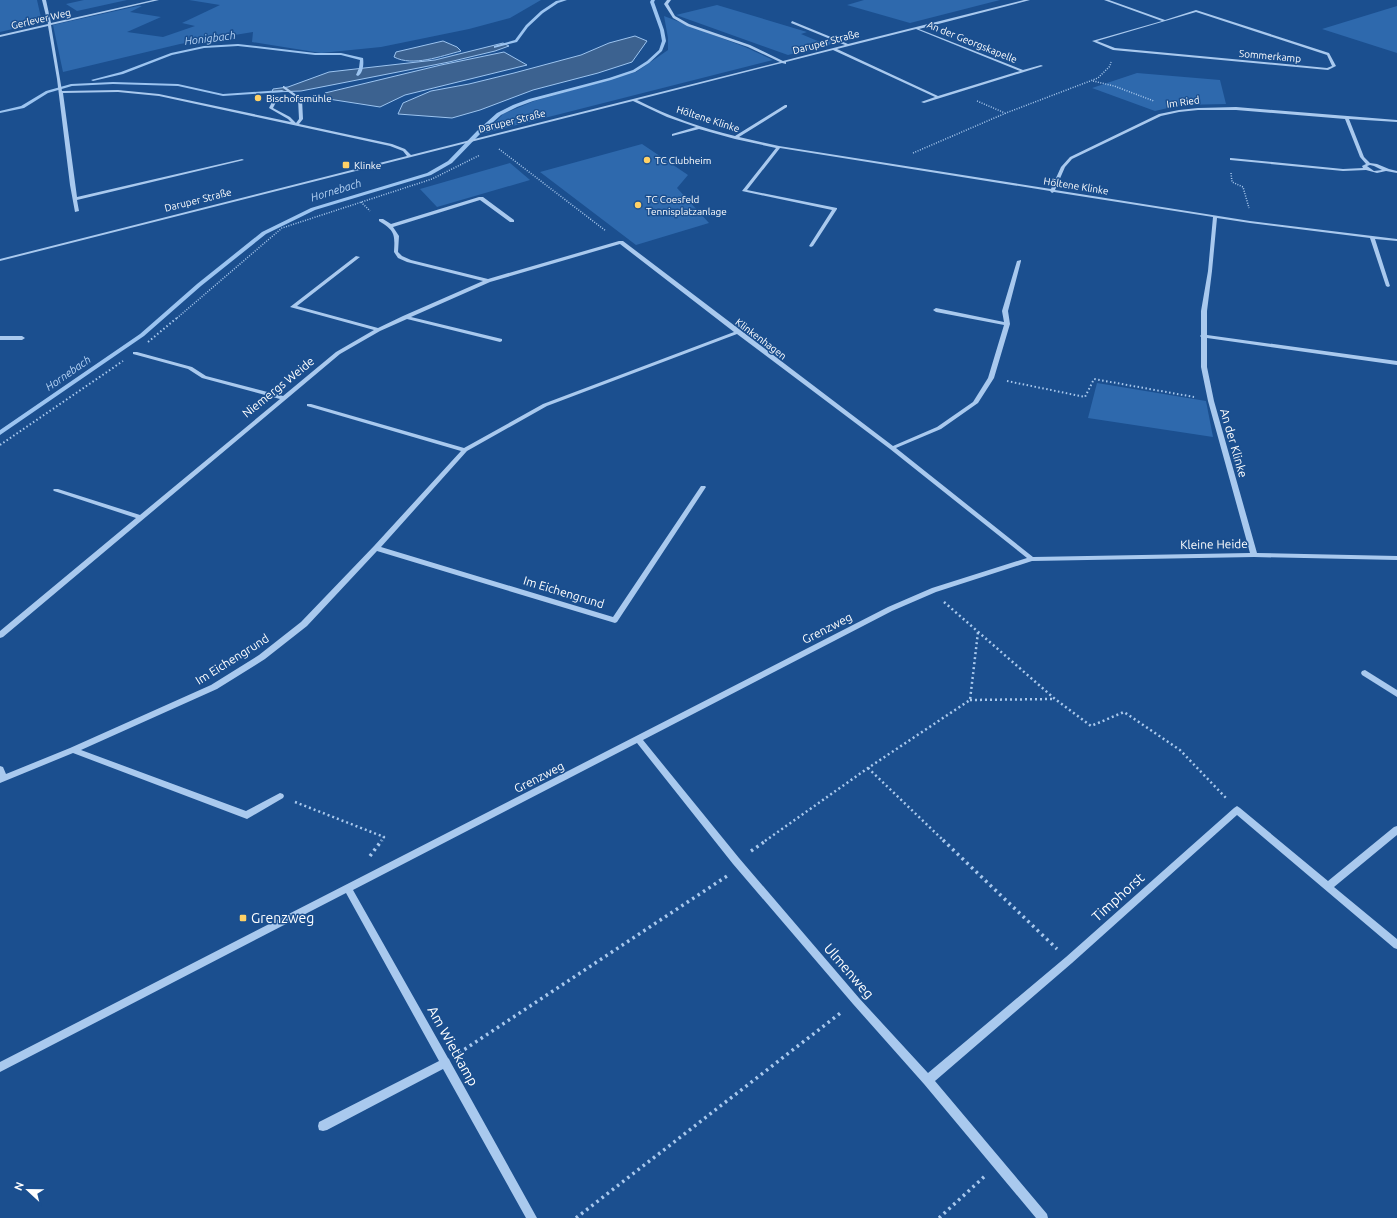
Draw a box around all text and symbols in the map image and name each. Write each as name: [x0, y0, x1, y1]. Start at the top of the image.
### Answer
street label: Gerlever Weg: [10, 7, 72, 31]
street label: An der Georgskapelle: [925, 19, 1019, 65]
street label: Daruper Straße: [791, 28, 861, 56]
water label: Honigbach: [184, 29, 236, 47]
street label: Sommerkamp: [1238, 48, 1302, 64]
marker: Bischofsmühle: [253, 93, 263, 103]
place label: Bischofsmühle: [266, 93, 332, 104]
street label: Im Ried: [1166, 94, 1201, 110]
street label: Höltene Klinke: [675, 104, 741, 134]
street label: Daruper Straße: [477, 107, 547, 135]
marker: TC Clubheim: [642, 155, 652, 165]
place label: TC Clubheim: [655, 155, 711, 166]
marker: Klinke: [341, 160, 351, 170]
place label: Klinke: [354, 160, 381, 171]
street label: Höltene Klinke: [1043, 175, 1109, 197]
water label: Hornebach: [309, 177, 363, 203]
street label: Daruper Straße: [163, 186, 233, 214]
place label: TC Coesfeld Tennisplatzanlage: [646, 194, 727, 217]
marker: TC Coesfeld Tennisplatzanlage: [633, 200, 643, 210]
street label: Klinkenhagen: [733, 316, 789, 362]
water label: Hornebach: [43, 353, 93, 393]
street label: Niemergs Weide: [239, 354, 317, 420]
street label: An der Klinke: [1218, 407, 1250, 479]
street label: Kleine Heide: [1180, 537, 1248, 551]
street label: Im Eichengrund: [522, 574, 606, 610]
street label: Grenzweg: [800, 610, 854, 646]
street label: Im Eichengrund: [193, 631, 271, 687]
street label: Grenzweg: [512, 759, 566, 795]
street label: Timphorst: [1089, 869, 1148, 925]
place label: Grenzweg: [251, 910, 314, 926]
marker: Grenzweg: [238, 913, 248, 923]
street label: Ulmenweg: [821, 940, 877, 1002]
street label: Am Wietkamp: [424, 1003, 482, 1089]
north arrow: [8, 1170, 48, 1210]
text: N: [12, 1180, 26, 1192]

